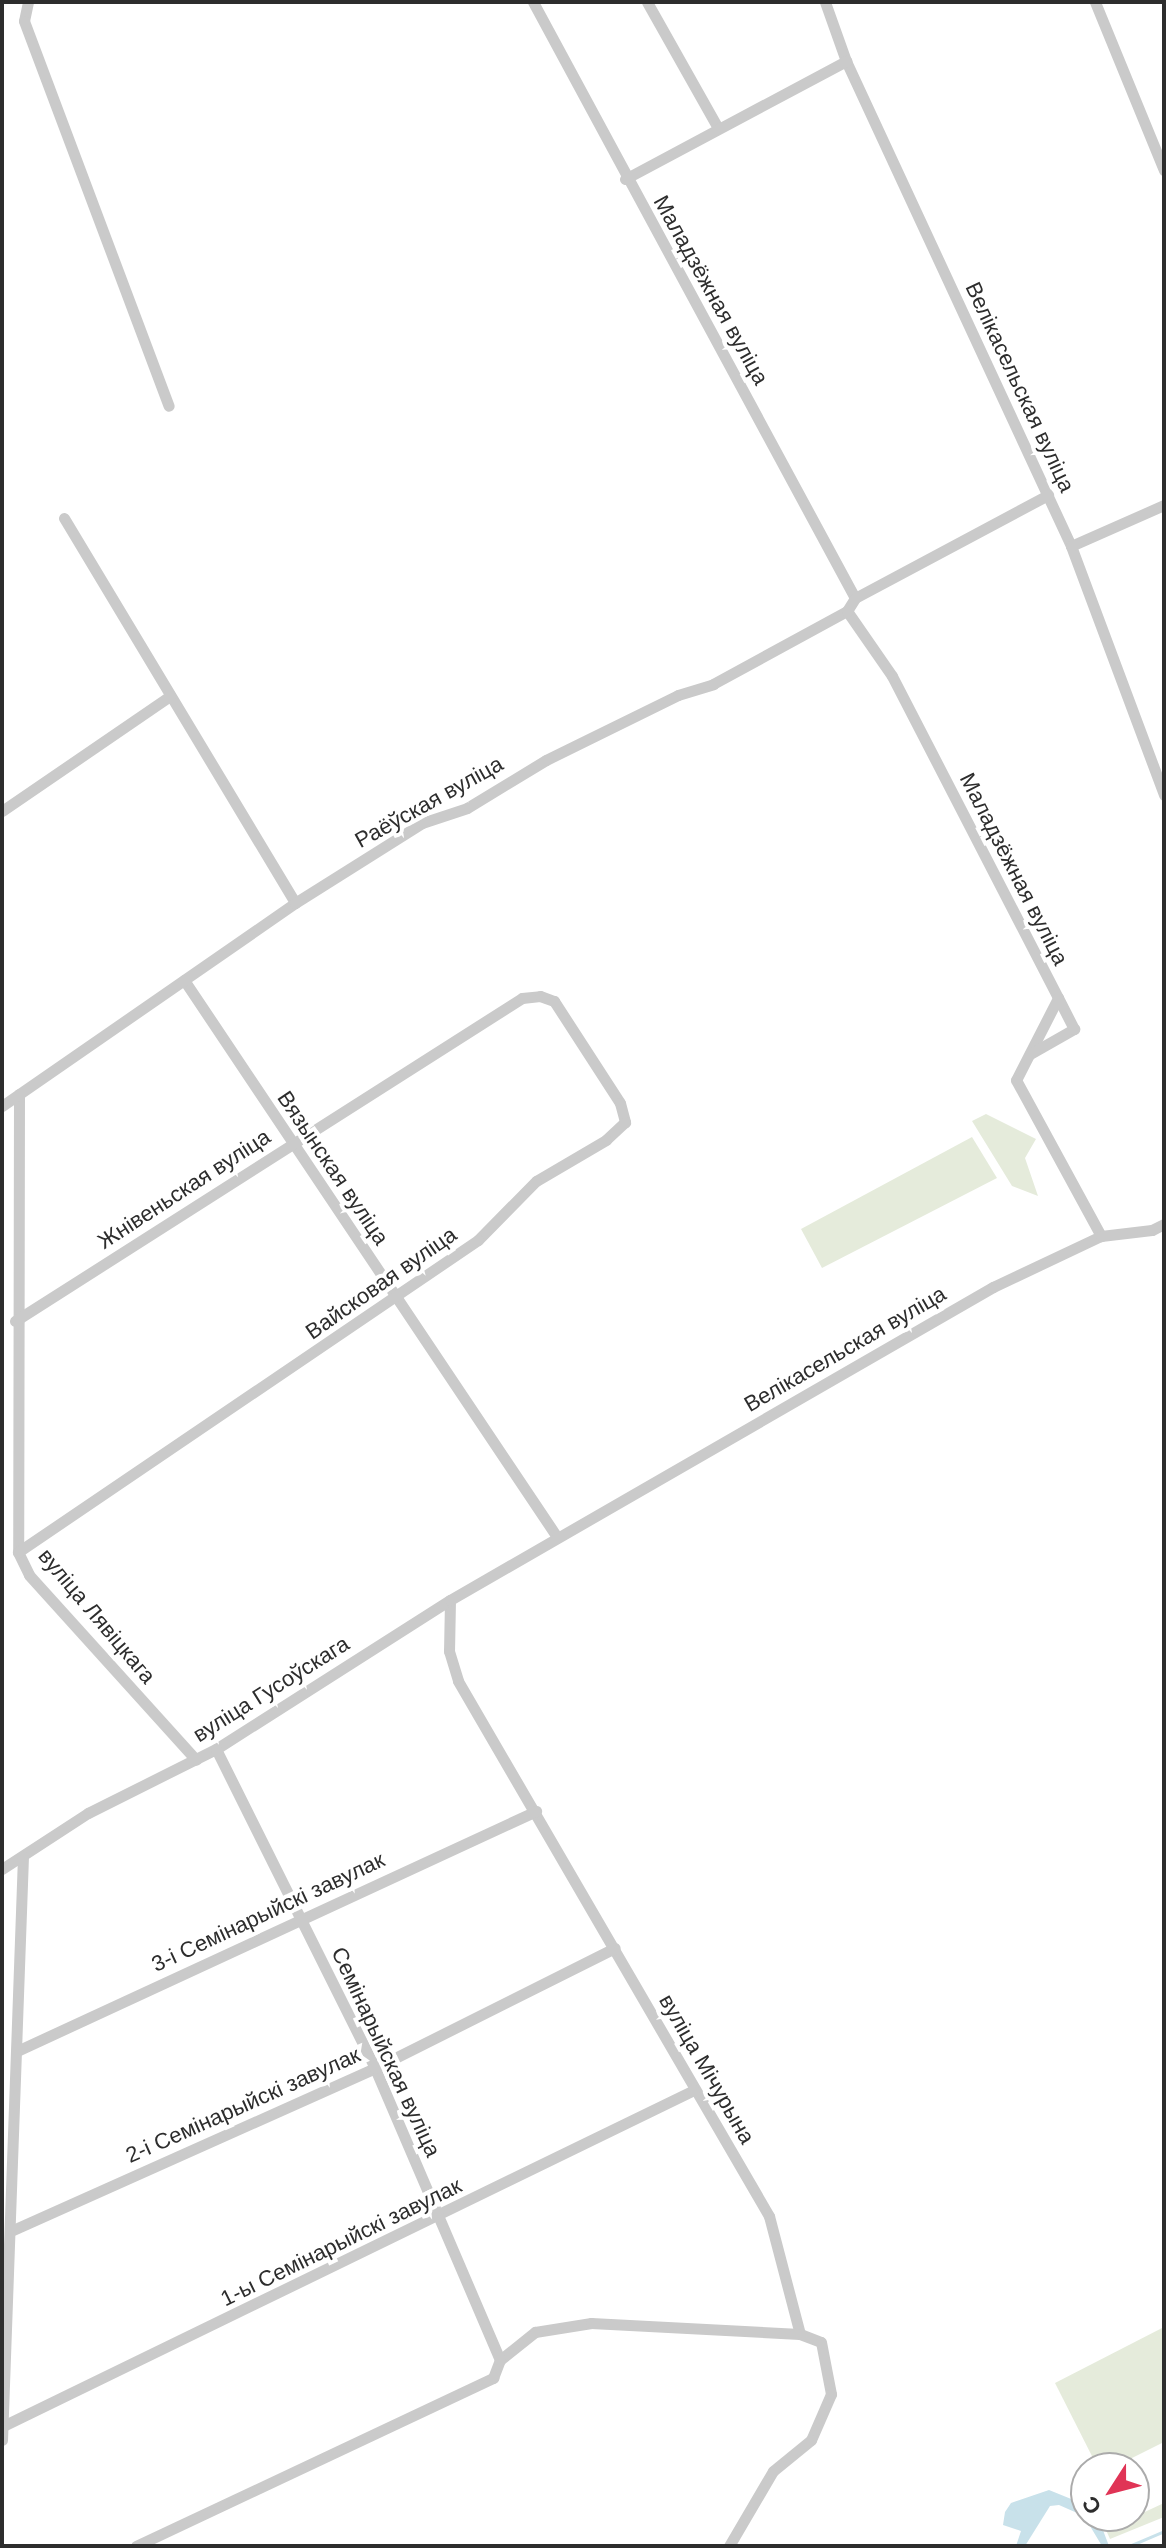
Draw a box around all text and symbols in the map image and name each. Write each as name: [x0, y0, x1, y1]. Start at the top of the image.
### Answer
street label: Маладзёжная вуліца: [648, 191, 774, 389]
street label: Велікасельская вуліца: [960, 278, 1080, 496]
street label: Раёўская вуліца: [350, 750, 508, 854]
street label: Маладзёжная вуліца: [954, 768, 1074, 970]
street label: Вязынская вуліца: [272, 1086, 394, 1250]
street label: Жнівеньская вуліца: [93, 1123, 275, 1255]
street label: Вайсковая вуліца: [300, 1221, 462, 1345]
street label: Велікасельская вуліца: [739, 1280, 951, 1418]
street label: вуліца Лявіцкага: [33, 1543, 161, 1689]
street label: вуліца Гусоўскага: [188, 1630, 354, 1748]
street label: 3-і Семінарыйскі завулак: [147, 1846, 389, 1978]
street label: Семінарыйская вуліца: [326, 1943, 446, 2161]
street label: вуліца Мічурына: [654, 1990, 760, 2148]
street label: 2-і Семінарыйскі завулак: [122, 2041, 364, 2169]
street label: 1-ы Семінарыйскі завулак: [216, 2172, 466, 2312]
north arrow: [1070, 2452, 1150, 2532]
text: С: [1077, 2491, 1107, 2519]

